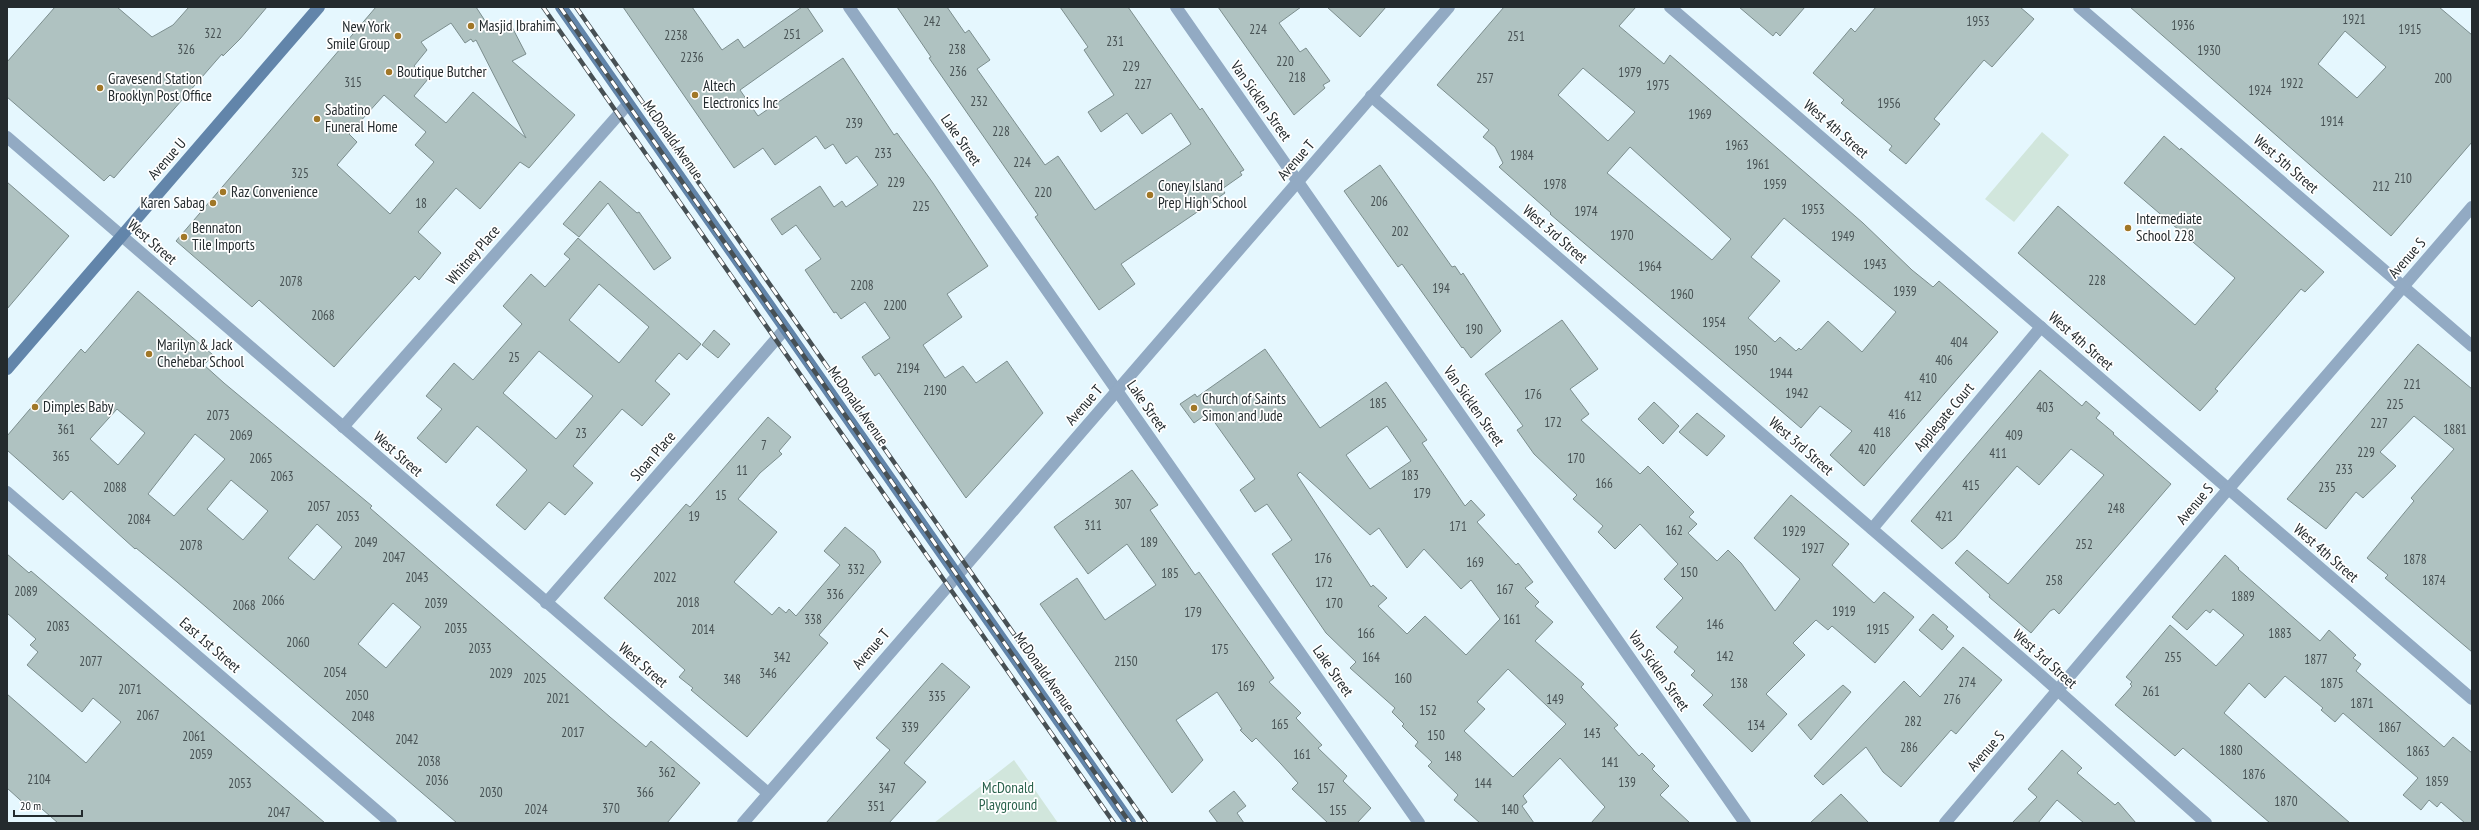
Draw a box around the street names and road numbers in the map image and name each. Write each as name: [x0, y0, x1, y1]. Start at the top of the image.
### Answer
street label: Van Sicklen Street: [1226, 56, 1296, 144]
street label: West 4th Street: [1800, 95, 1873, 162]
street label: McDonald Avenue: [639, 96, 708, 183]
street label: Lake Street: [937, 110, 986, 169]
street label: West 5th Street: [2250, 130, 2323, 197]
street label: Avenue U: [143, 134, 190, 183]
street label: Avenue T: [1273, 135, 1319, 184]
street label: West 3rd Street: [1519, 200, 1592, 267]
street label: West Street: [124, 215, 181, 268]
street label: Whitney Place: [442, 221, 504, 288]
street label: Avenue S: [2384, 233, 2429, 282]
street label: West 4th Street: [2045, 307, 2118, 374]
street label: Van Sicklen Street: [1439, 361, 1509, 449]
street label: McDonald Avenue: [824, 362, 893, 449]
street label: Lake Street: [1123, 376, 1172, 435]
street label: Applegate Court: [1909, 379, 1978, 455]
street label: Avenue T: [1061, 380, 1107, 429]
street label: West 3rd Street: [1765, 412, 1838, 479]
street label: West Street: [370, 427, 427, 480]
street label: Sloan Place: [626, 427, 679, 484]
street label: Avenue S: [2172, 479, 2217, 528]
street label: West 4th Street: [2290, 519, 2363, 586]
street label: East 1st Street: [176, 613, 245, 676]
street label: Avenue T: [848, 624, 894, 673]
street label: West 3rd Street: [2009, 625, 2081, 692]
street label: Van Sicklen Street: [1624, 626, 1694, 714]
street label: McDonald Avenue: [1010, 628, 1079, 715]
street label: West Street: [615, 638, 672, 691]
street label: Lake Street: [1309, 641, 1358, 700]
street label: Avenue S: [1963, 726, 2008, 775]

